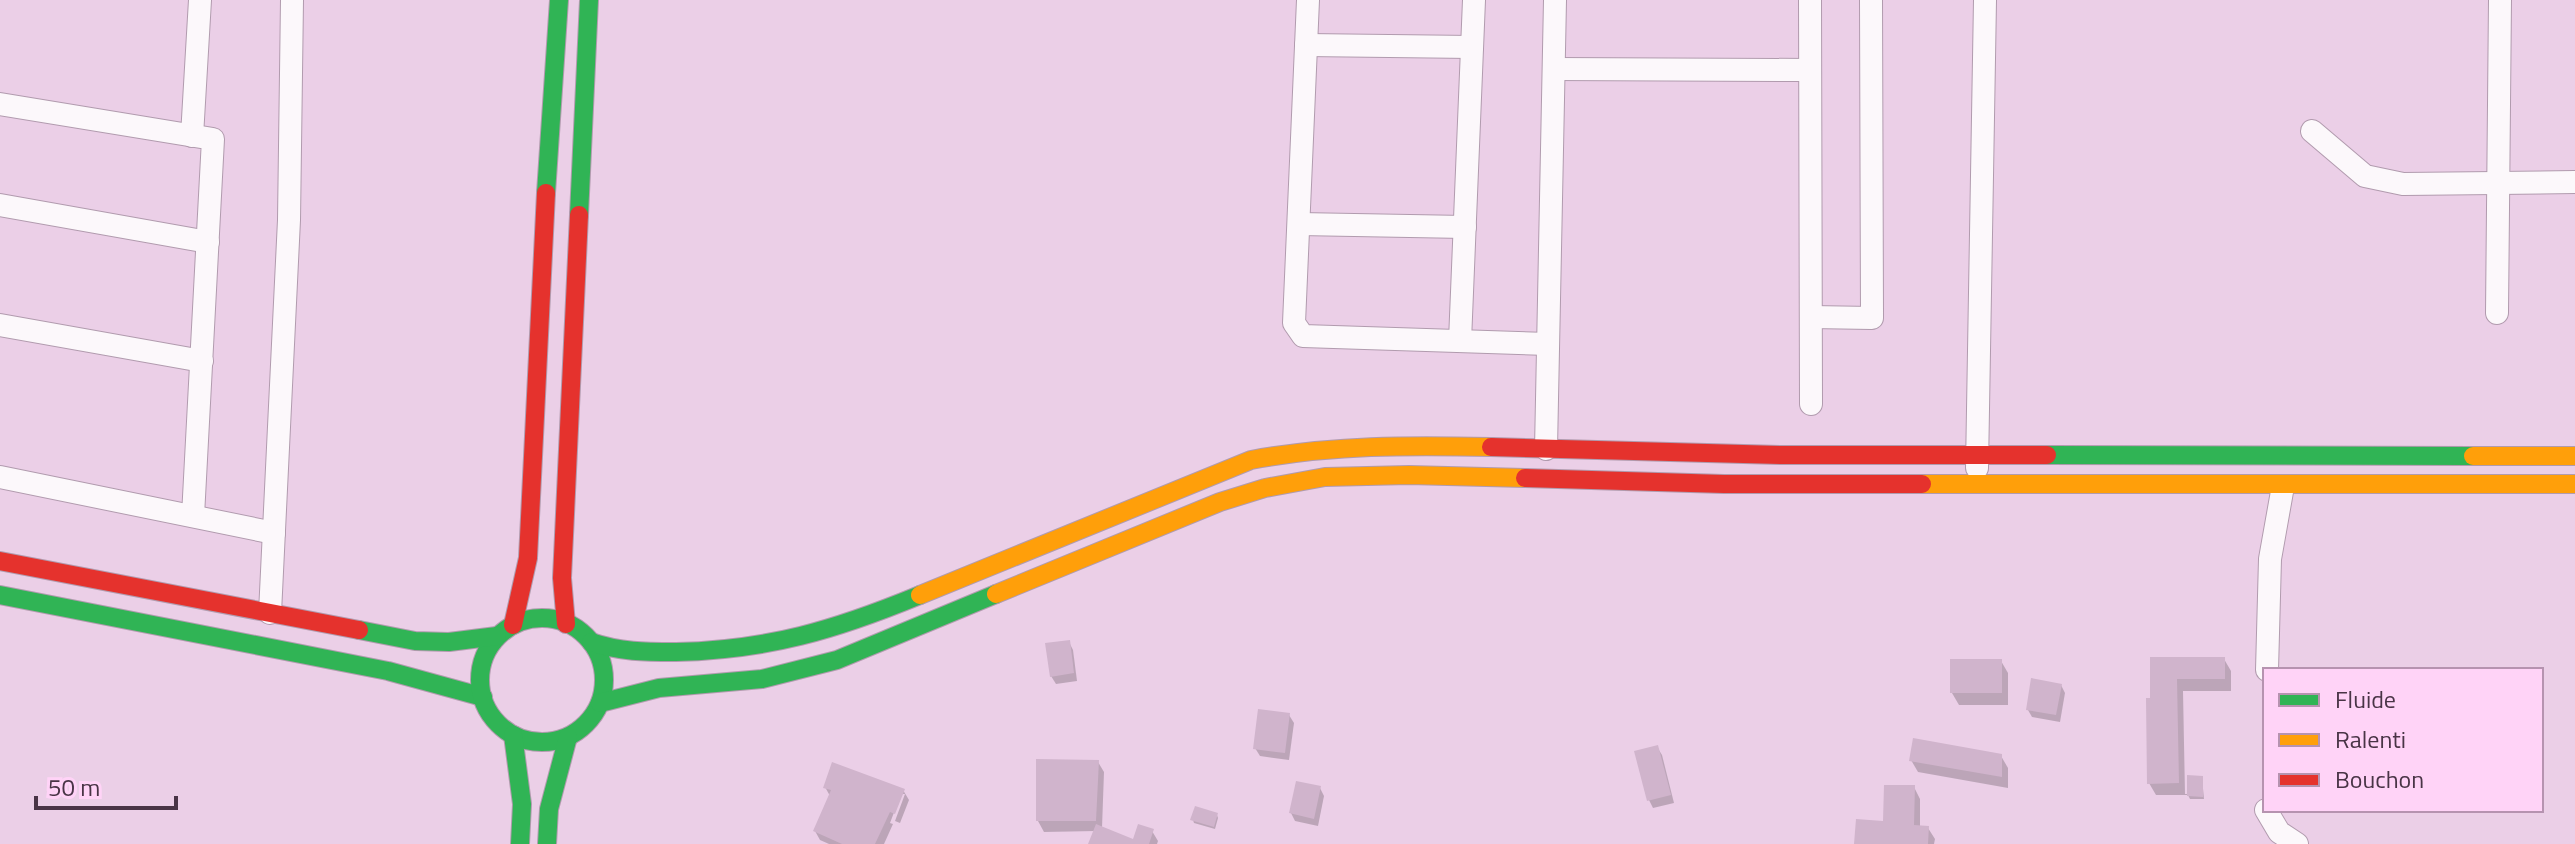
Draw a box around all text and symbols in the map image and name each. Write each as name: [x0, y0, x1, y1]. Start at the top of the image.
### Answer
legend: [2263, 668, 2543, 812]
text: Fluide: [2335, 681, 2396, 717]
text: Ralenti: [2335, 721, 2406, 757]
scale bar: [36, 760, 176, 810]
text: Bouchon: [2335, 761, 2424, 797]
text: 50 m: [48, 769, 100, 805]

